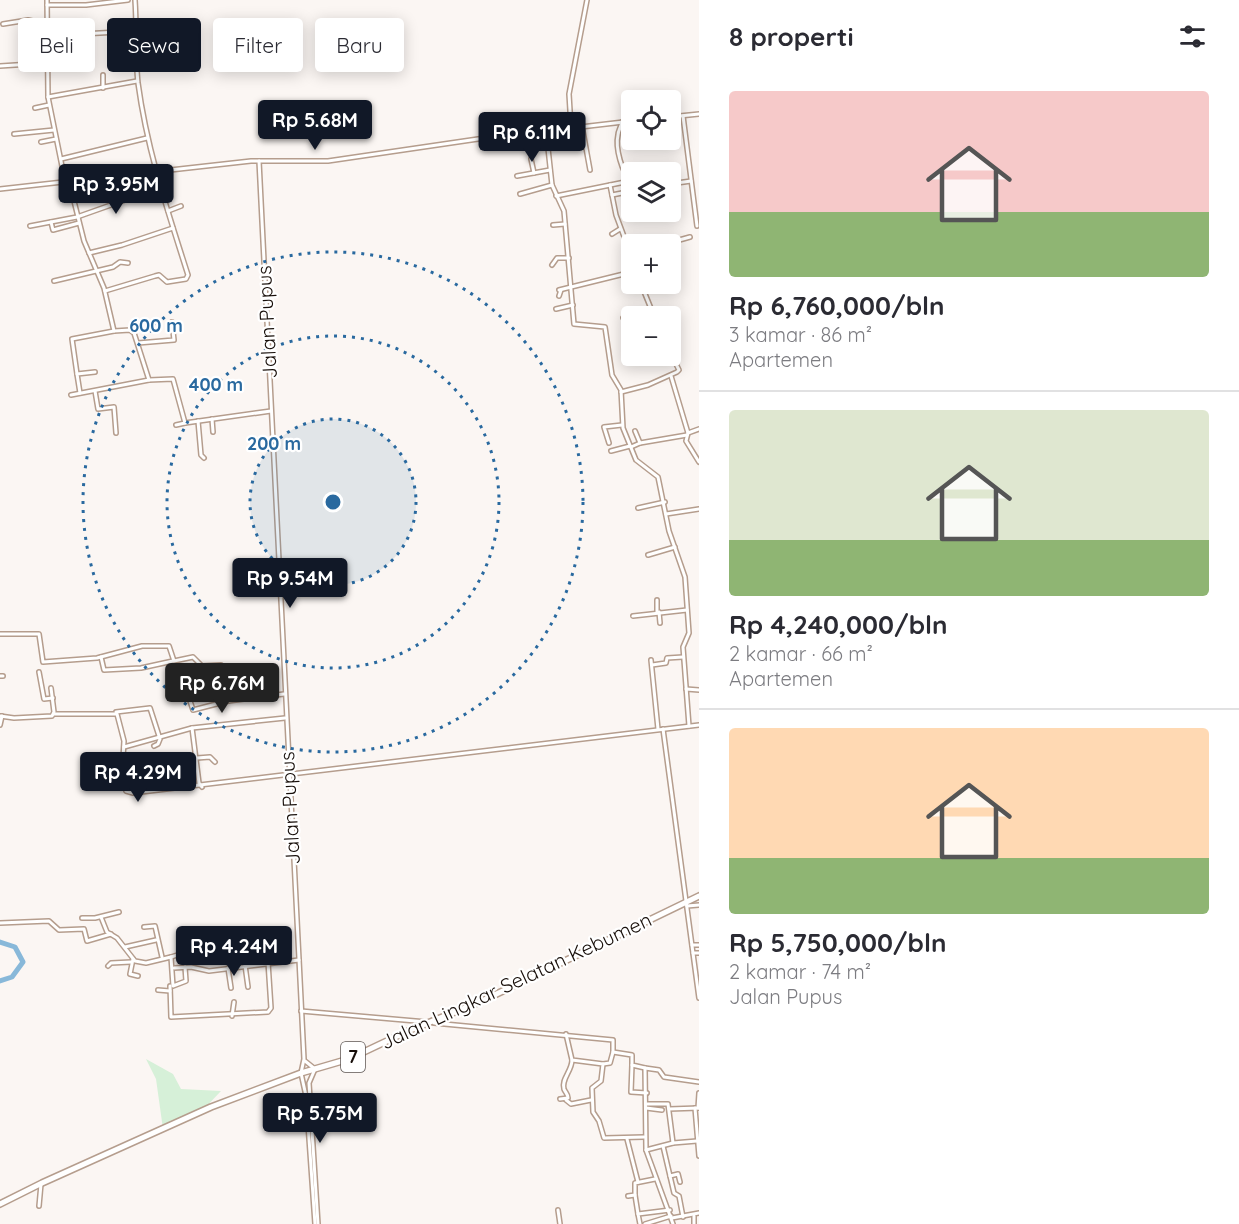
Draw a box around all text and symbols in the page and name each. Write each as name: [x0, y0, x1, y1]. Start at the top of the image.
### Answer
chip: Beli: [18, 18, 95, 72]
chip: Sewa: [107, 18, 201, 72]
chip: Filter: [213, 18, 303, 72]
chip: Baru: [315, 18, 404, 72]
text: 8 properti: [729, 20, 854, 53]
icon: filters: [1176, 20, 1209, 53]
map controls: [621, 90, 681, 366]
button: locate: [621, 90, 681, 150]
pin: Rp 5.68M: [253, 100, 377, 151]
text: Rp 5.68M: [272, 107, 358, 132]
pin: Rp 6.11M: [470, 112, 594, 163]
text: Rp 6.11M: [493, 119, 571, 144]
icon: home: [915, 130, 1023, 238]
button: layers: [621, 162, 681, 222]
pin: Rp 3.95M: [54, 164, 178, 215]
text: Rp 3.95M: [73, 171, 159, 196]
button: +: [621, 234, 681, 294]
street label: Jalan Pupus: [251, 265, 282, 379]
text: Rp 6,760,000/bln: [729, 289, 945, 322]
button: −: [621, 306, 681, 366]
text: 600 m: [129, 314, 183, 337]
text: 3 kamar · 86 m²: [729, 322, 872, 347]
text: Apartemen: [729, 347, 833, 372]
text: 400 m: [189, 373, 243, 396]
text: 200 m: [247, 432, 301, 455]
icon: home: [915, 449, 1023, 557]
centre of rings: [323, 492, 343, 512]
pin: Rp 9.54M: [228, 558, 352, 609]
text: Rp 9.54M: [246, 565, 334, 590]
text: Rp 4,240,000/bln: [729, 608, 948, 641]
text: 2 kamar · 66 m²: [729, 641, 873, 666]
pin: Rp 6.76M: [160, 663, 284, 714]
text: Apartemen: [729, 666, 833, 691]
text: Rp 6.76M: [179, 670, 265, 695]
street label: Jalan Pupus: [274, 751, 305, 865]
pin: Rp 4.29M: [76, 752, 200, 803]
text: Rp 4.29M: [94, 759, 182, 784]
icon: home: [915, 767, 1023, 875]
street label: Jalan Lingkar Selatan Kebumen: [376, 907, 655, 1054]
pin: Rp 4.24M: [172, 926, 296, 977]
text: Rp 5,750,000/bln: [729, 926, 946, 959]
text: Rp 4.24M: [190, 933, 278, 958]
text: 2 kamar · 74 m²: [729, 959, 871, 984]
text: Jalan Pupus: [729, 984, 842, 1009]
road number: 7: [341, 1042, 365, 1072]
pin: Rp 5.75M: [258, 1093, 382, 1144]
text: Rp 5.75M: [277, 1100, 363, 1125]

